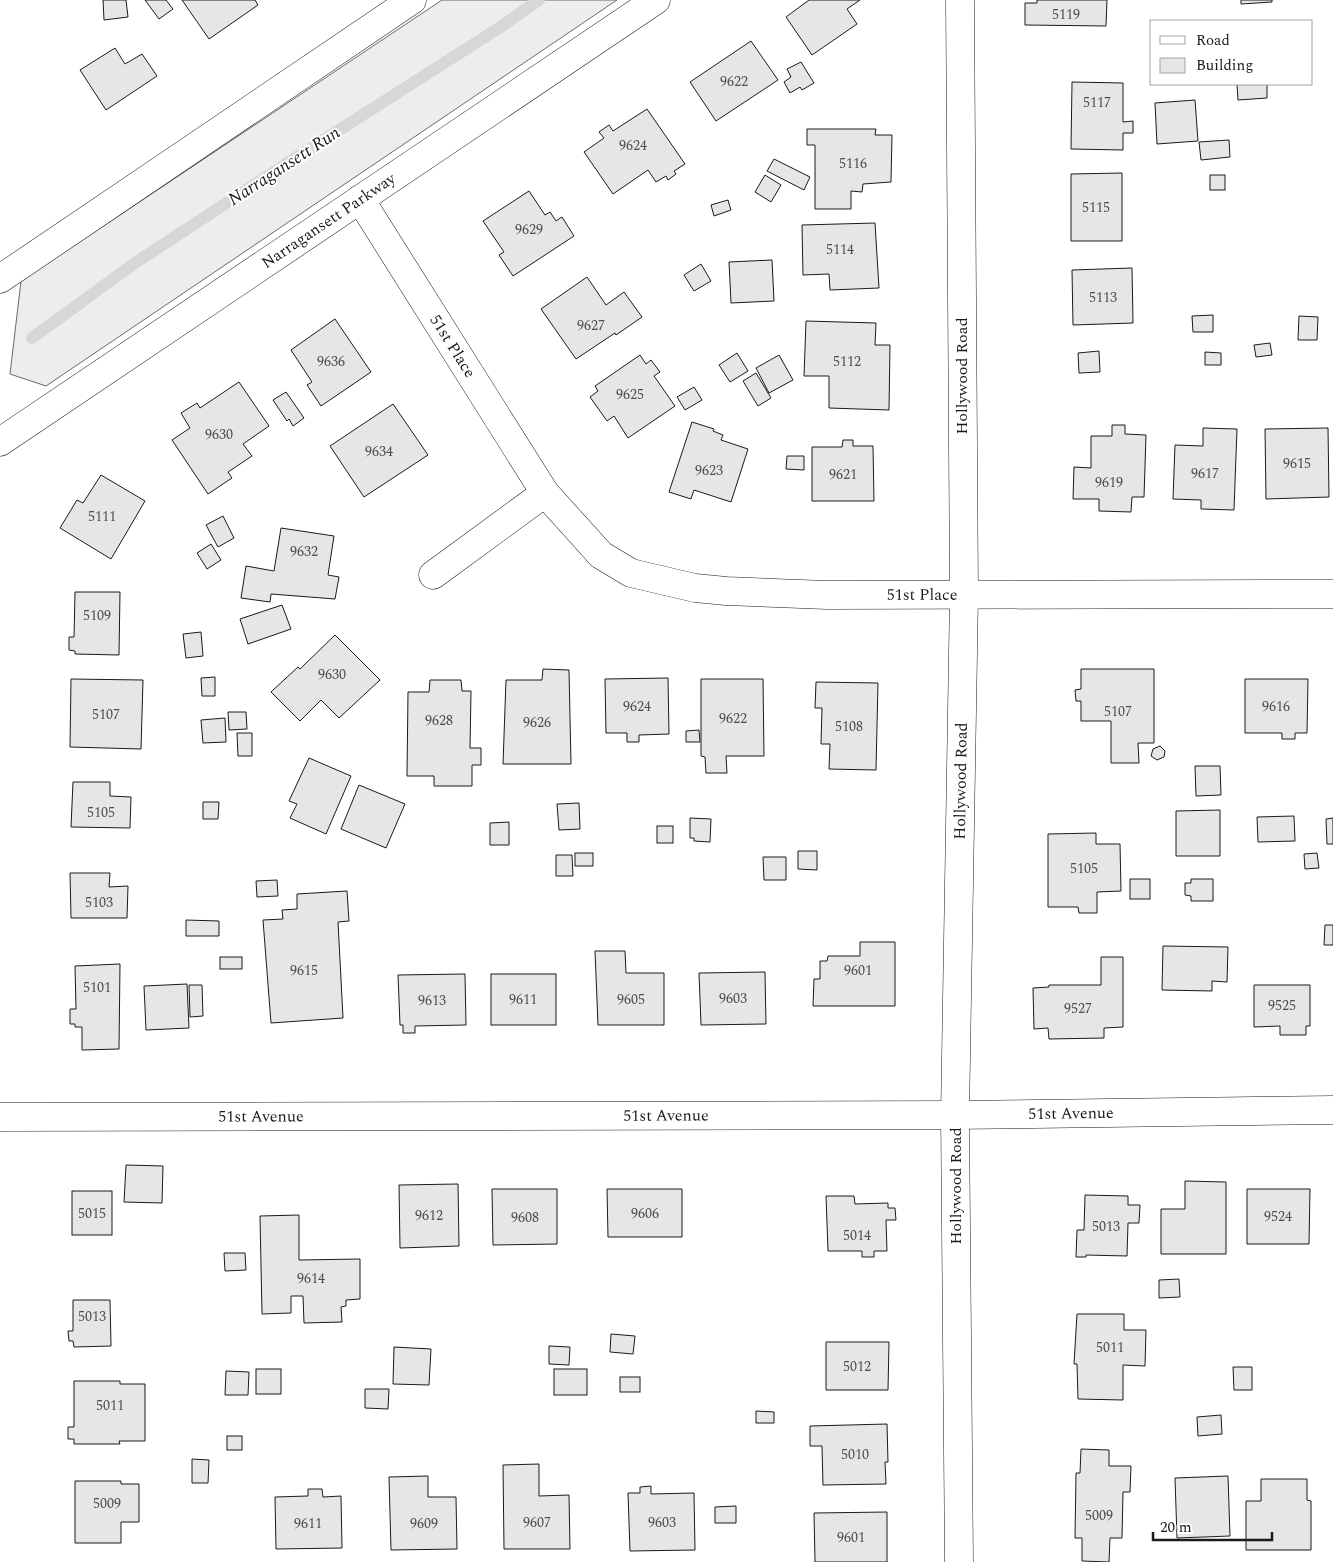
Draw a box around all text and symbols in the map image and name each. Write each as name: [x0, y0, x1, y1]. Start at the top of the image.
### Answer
house number: 5119: [1052, 4, 1080, 25]
legend: [1150, 20, 1313, 85]
text: Road: [1196, 29, 1230, 52]
text: Building: [1196, 54, 1253, 77]
house number: 9622: [720, 71, 748, 92]
house number: 5117: [1083, 92, 1111, 113]
water label: Narragansett Run: [222, 119, 346, 213]
house number: 9624: [619, 135, 647, 156]
house number: 5116: [839, 153, 867, 174]
street label: Narragansett Parkway: [256, 166, 401, 275]
house number: 5115: [1082, 197, 1110, 218]
house number: 9629: [515, 219, 543, 240]
house number: 5114: [826, 239, 854, 260]
house number: 5113: [1089, 287, 1117, 308]
street label: 51st Place: [424, 310, 482, 383]
house number: 9627: [577, 315, 605, 336]
street label: Hollywood Road: [950, 317, 974, 435]
house number: 9636: [317, 351, 345, 372]
house number: 5112: [833, 351, 861, 372]
house number: 9625: [616, 384, 644, 405]
house number: 9630: [205, 424, 233, 445]
house number: 9634: [365, 441, 393, 462]
house number: 9615: [1283, 453, 1311, 474]
house number: 9623: [695, 460, 723, 481]
house number: 9617: [1191, 463, 1219, 484]
house number: 9621: [829, 464, 857, 485]
house number: 9619: [1095, 472, 1123, 493]
house number: 5111: [88, 506, 116, 527]
house number: 9632: [290, 541, 318, 562]
street label: 51st Place: [887, 583, 958, 607]
house number: 5109: [83, 605, 111, 626]
house number: 9630: [318, 664, 346, 685]
house number: 9624: [623, 696, 651, 717]
house number: 9616: [1262, 696, 1290, 717]
house number: 5107: [1104, 701, 1132, 722]
house number: 5107: [92, 704, 120, 725]
house number: 9622: [719, 708, 747, 729]
house number: 9628: [425, 710, 453, 731]
house number: 9626: [523, 712, 551, 733]
house number: 5108: [835, 716, 863, 737]
street label: Hollywood Road: [948, 722, 974, 840]
house number: 5105: [87, 802, 115, 823]
house number: 5105: [1070, 858, 1098, 879]
house number: 5103: [85, 892, 113, 913]
house number: 9615: [290, 960, 318, 981]
house number: 9601: [844, 960, 872, 981]
house number: 5101: [83, 977, 111, 998]
house number: 9603: [719, 988, 747, 1009]
house number: 9611: [509, 989, 537, 1010]
house number: 9605: [617, 989, 645, 1010]
house number: 9613: [418, 990, 446, 1011]
house number: 9525: [1268, 995, 1296, 1016]
house number: 9527: [1064, 998, 1092, 1019]
street label: 51st Avenue: [1028, 1101, 1114, 1126]
street label: 51st Avenue: [218, 1104, 304, 1129]
street label: 51st Avenue: [623, 1104, 709, 1128]
street label: Hollywood Road: [944, 1127, 968, 1245]
house number: 5015: [78, 1203, 106, 1224]
house number: 9606: [631, 1203, 659, 1224]
house number: 9612: [415, 1205, 443, 1226]
house number: 9524: [1264, 1206, 1292, 1227]
house number: 9608: [511, 1207, 539, 1228]
house number: 5013: [1092, 1216, 1120, 1237]
house number: 5014: [843, 1225, 871, 1246]
house number: 9614: [297, 1268, 325, 1289]
house number: 5013: [78, 1306, 106, 1327]
house number: 5011: [1096, 1337, 1124, 1358]
house number: 5012: [843, 1356, 871, 1377]
house number: 5011: [96, 1395, 124, 1416]
house number: 5010: [841, 1444, 869, 1465]
house number: 5009: [93, 1493, 121, 1514]
house number: 5009: [1085, 1505, 1113, 1526]
scale bar: [1153, 1510, 1272, 1542]
house number: 9607: [523, 1512, 551, 1533]
house number: 9603: [648, 1512, 676, 1533]
house number: 9611: [294, 1513, 322, 1534]
house number: 9609: [410, 1513, 438, 1534]
text: 20 m: [1160, 1516, 1192, 1539]
house number: 9601: [837, 1527, 865, 1548]

